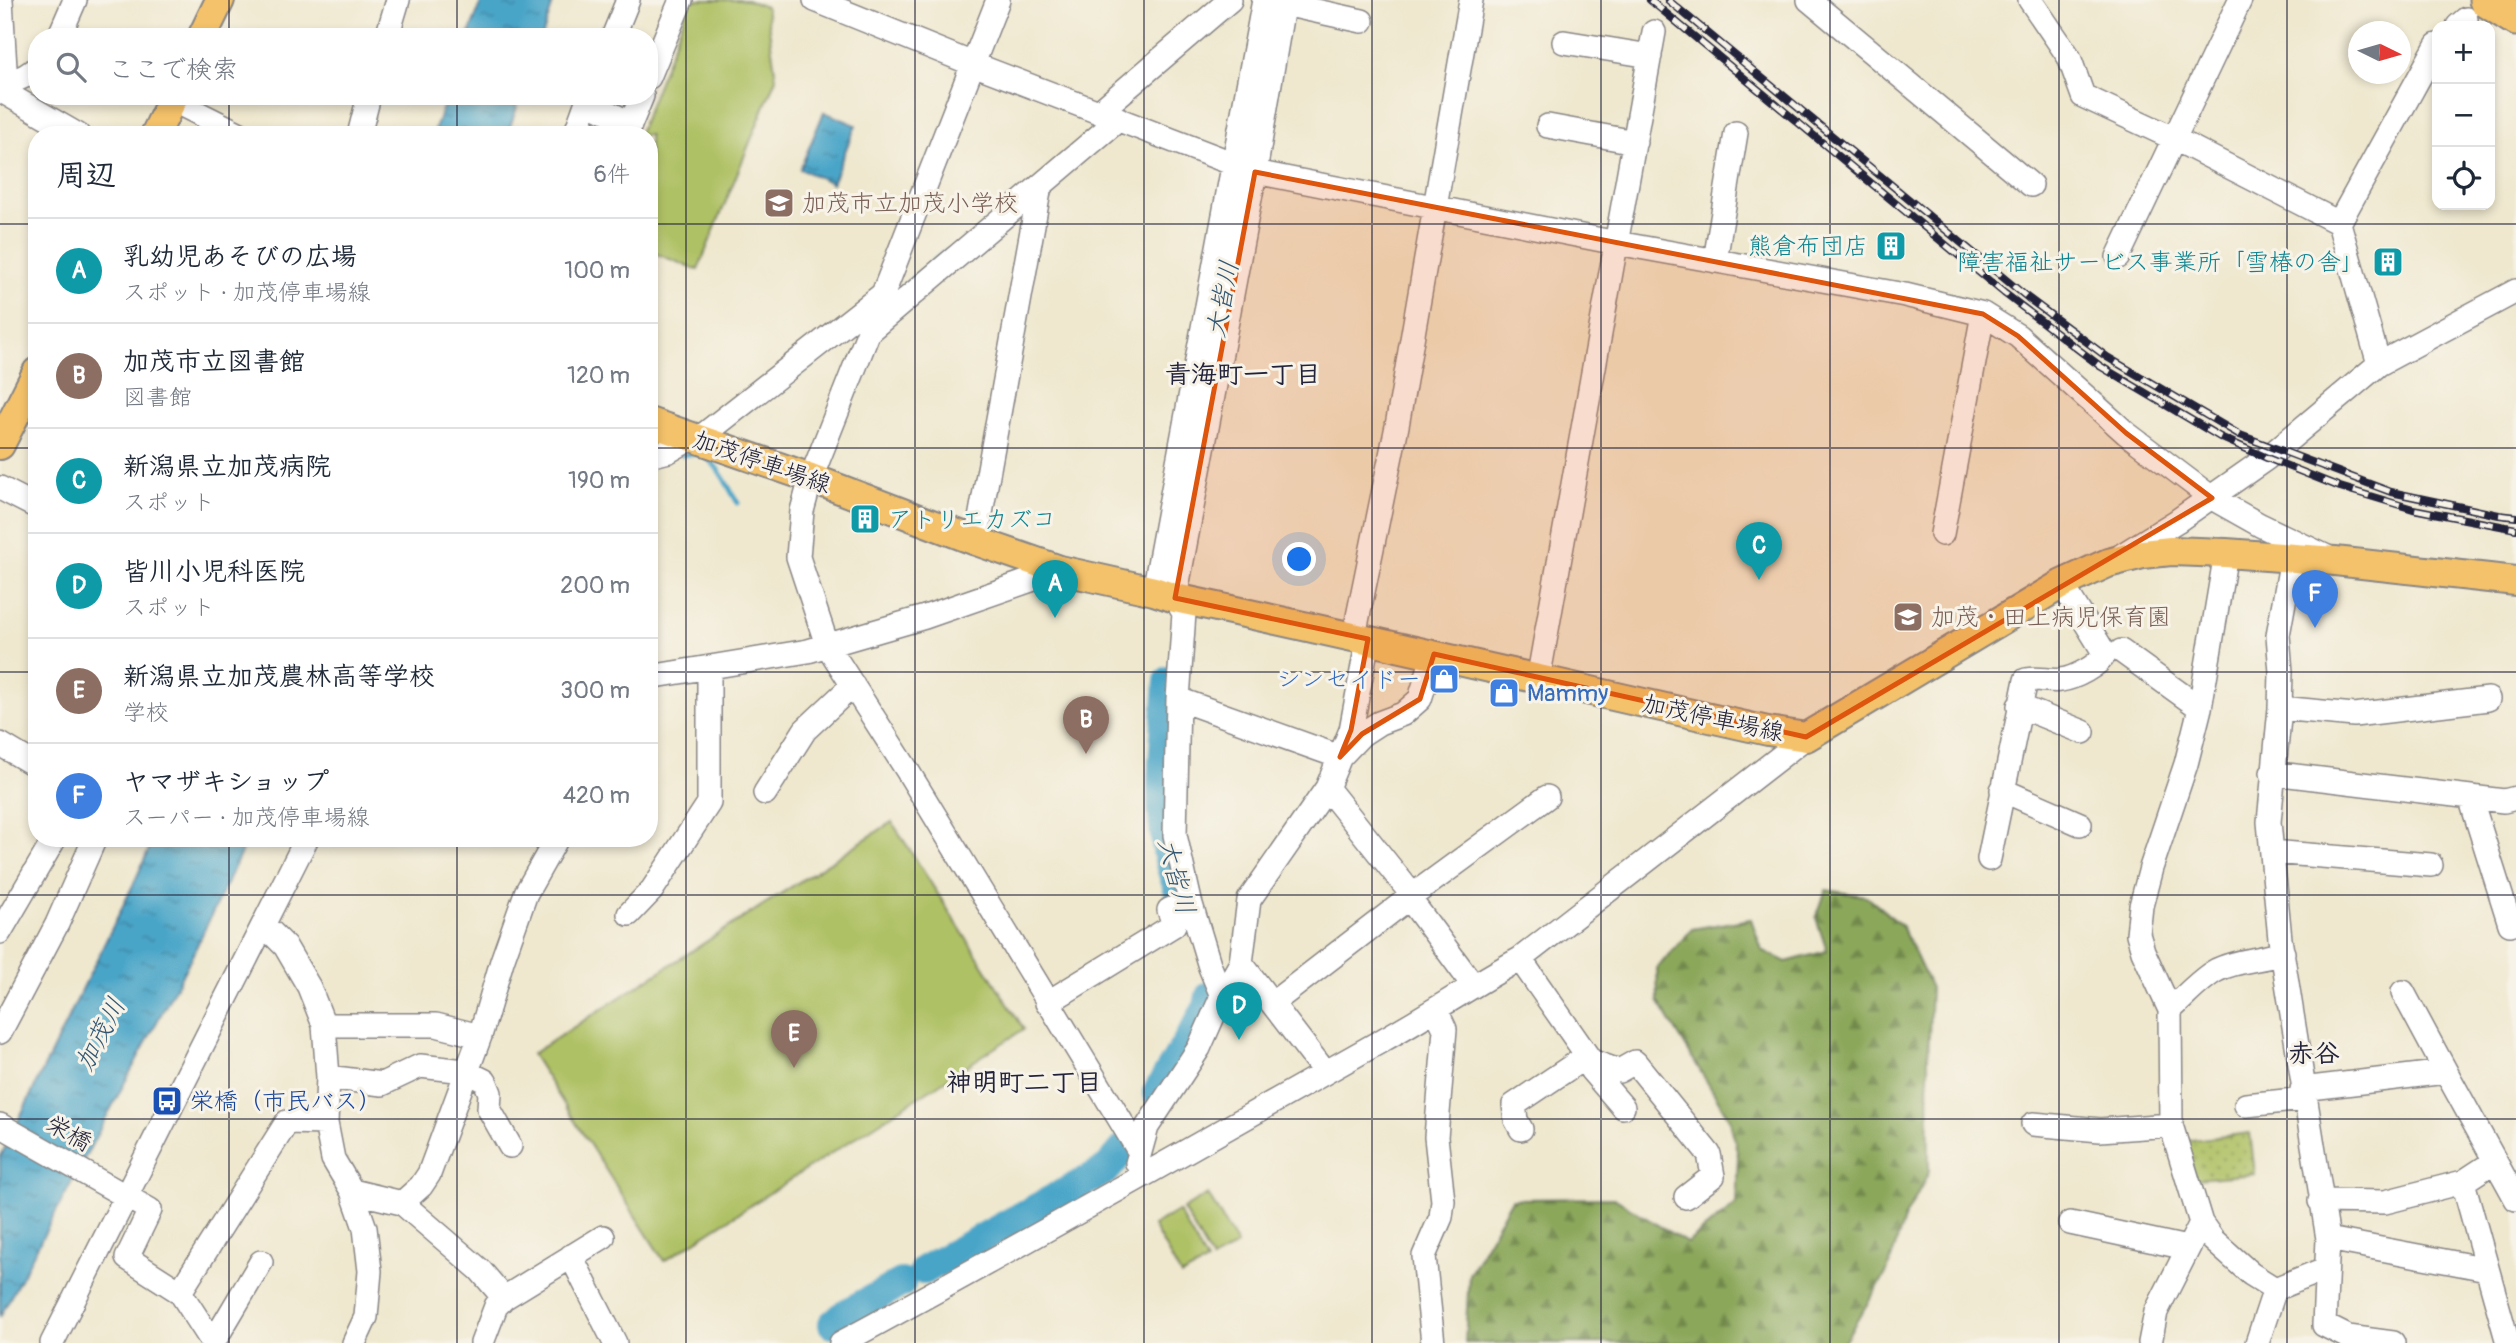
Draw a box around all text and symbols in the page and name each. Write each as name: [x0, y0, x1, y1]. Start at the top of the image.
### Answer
north arrow: [2348, 21, 2411, 84]
map controls: [2432, 21, 2495, 210]
button: +: [2432, 21, 2495, 84]
search box: [28, 28, 658, 105]
icon: search: [52, 48, 90, 86]
text: ここで検索: [108, 54, 238, 86]
button: −: [2432, 84, 2495, 147]
button: locate: [2432, 147, 2495, 210]
text: 周辺: [56, 157, 116, 194]
text: 6件: [594, 160, 630, 189]
school or university icon: 加茂市立加茂小学校: [762, 186, 796, 220]
place label: 加茂市立加茂小学校: [802, 189, 1018, 218]
building icon: 熊倉布団店: [1874, 229, 1908, 263]
place label: 熊倉布団店: [1748, 232, 1868, 261]
text: 乳幼児あそびの広場: [123, 241, 357, 273]
building icon: 障害福祉サービス事業所「雪椿の舎」: [2371, 245, 2405, 279]
place label: 障害福祉サービス事業所「雪椿の舎」: [1957, 248, 2365, 277]
text: A: [72, 256, 86, 285]
text: 100 m: [564, 256, 630, 285]
water label: 大皆川: [1200, 258, 1246, 341]
text: スポット · 加茂停車場線: [123, 278, 370, 307]
text: 加茂市立図書館: [123, 346, 305, 378]
district label: 青海町一丁目: [1165, 359, 1321, 391]
text: B: [72, 361, 86, 390]
text: 120 m: [567, 361, 630, 390]
text: 図書館: [123, 383, 192, 412]
street label: 加茂停車場線: [689, 425, 835, 500]
text: 新潟県立加茂病院: [123, 451, 331, 483]
text: C: [72, 466, 86, 495]
text: 190 m: [568, 466, 630, 495]
text: スポット: [123, 488, 215, 517]
building icon: アトリエカズコ: [848, 502, 882, 536]
place label: アトリエカズコ: [888, 505, 1056, 534]
pin: C: [1736, 522, 1782, 580]
your location: [1282, 542, 1316, 576]
text: 皆川小児科医院: [123, 556, 305, 588]
pin: A: [1032, 560, 1078, 618]
pin: F: [2292, 570, 2338, 628]
text: D: [72, 571, 86, 600]
text: 200 m: [560, 571, 630, 600]
text: スポット: [123, 593, 215, 622]
school or university icon: 加茂・田上病児保育園: [1891, 600, 1925, 634]
place label: 加茂・田上病児保育園: [1931, 603, 2171, 632]
text: 新潟県立加茂農林高等学校: [123, 661, 435, 693]
shop icon: シンセイドー: [1427, 662, 1461, 696]
place label: シンセイドー: [1277, 665, 1421, 694]
text: E: [73, 676, 85, 705]
text: 300 m: [560, 676, 630, 705]
shop icon: Mammy: [1487, 676, 1521, 710]
place label: Mammy: [1527, 679, 1608, 708]
street label: 加茂停車場線: [1639, 689, 1786, 748]
pin: B: [1063, 696, 1109, 754]
text: 学校: [123, 698, 169, 727]
text: ヤマザキショップ: [123, 766, 329, 798]
text: F: [72, 781, 86, 810]
text: 420 m: [563, 781, 630, 810]
text: スーパー · 加茂停車場線: [123, 803, 370, 832]
water label: 大皆川: [1150, 834, 1202, 918]
pin: D: [1216, 982, 1262, 1040]
water label: 加茂川: [69, 992, 133, 1076]
pin: E: [771, 1010, 817, 1068]
district label: 赤谷: [2288, 1038, 2340, 1070]
district label: 神明町二丁目: [946, 1067, 1102, 1099]
bus stop icon: 栄橋（市民バス）: [150, 1084, 184, 1118]
place label: 栄橋（市民バス）: [190, 1087, 382, 1116]
street label: 栄橋: [41, 1109, 97, 1158]

